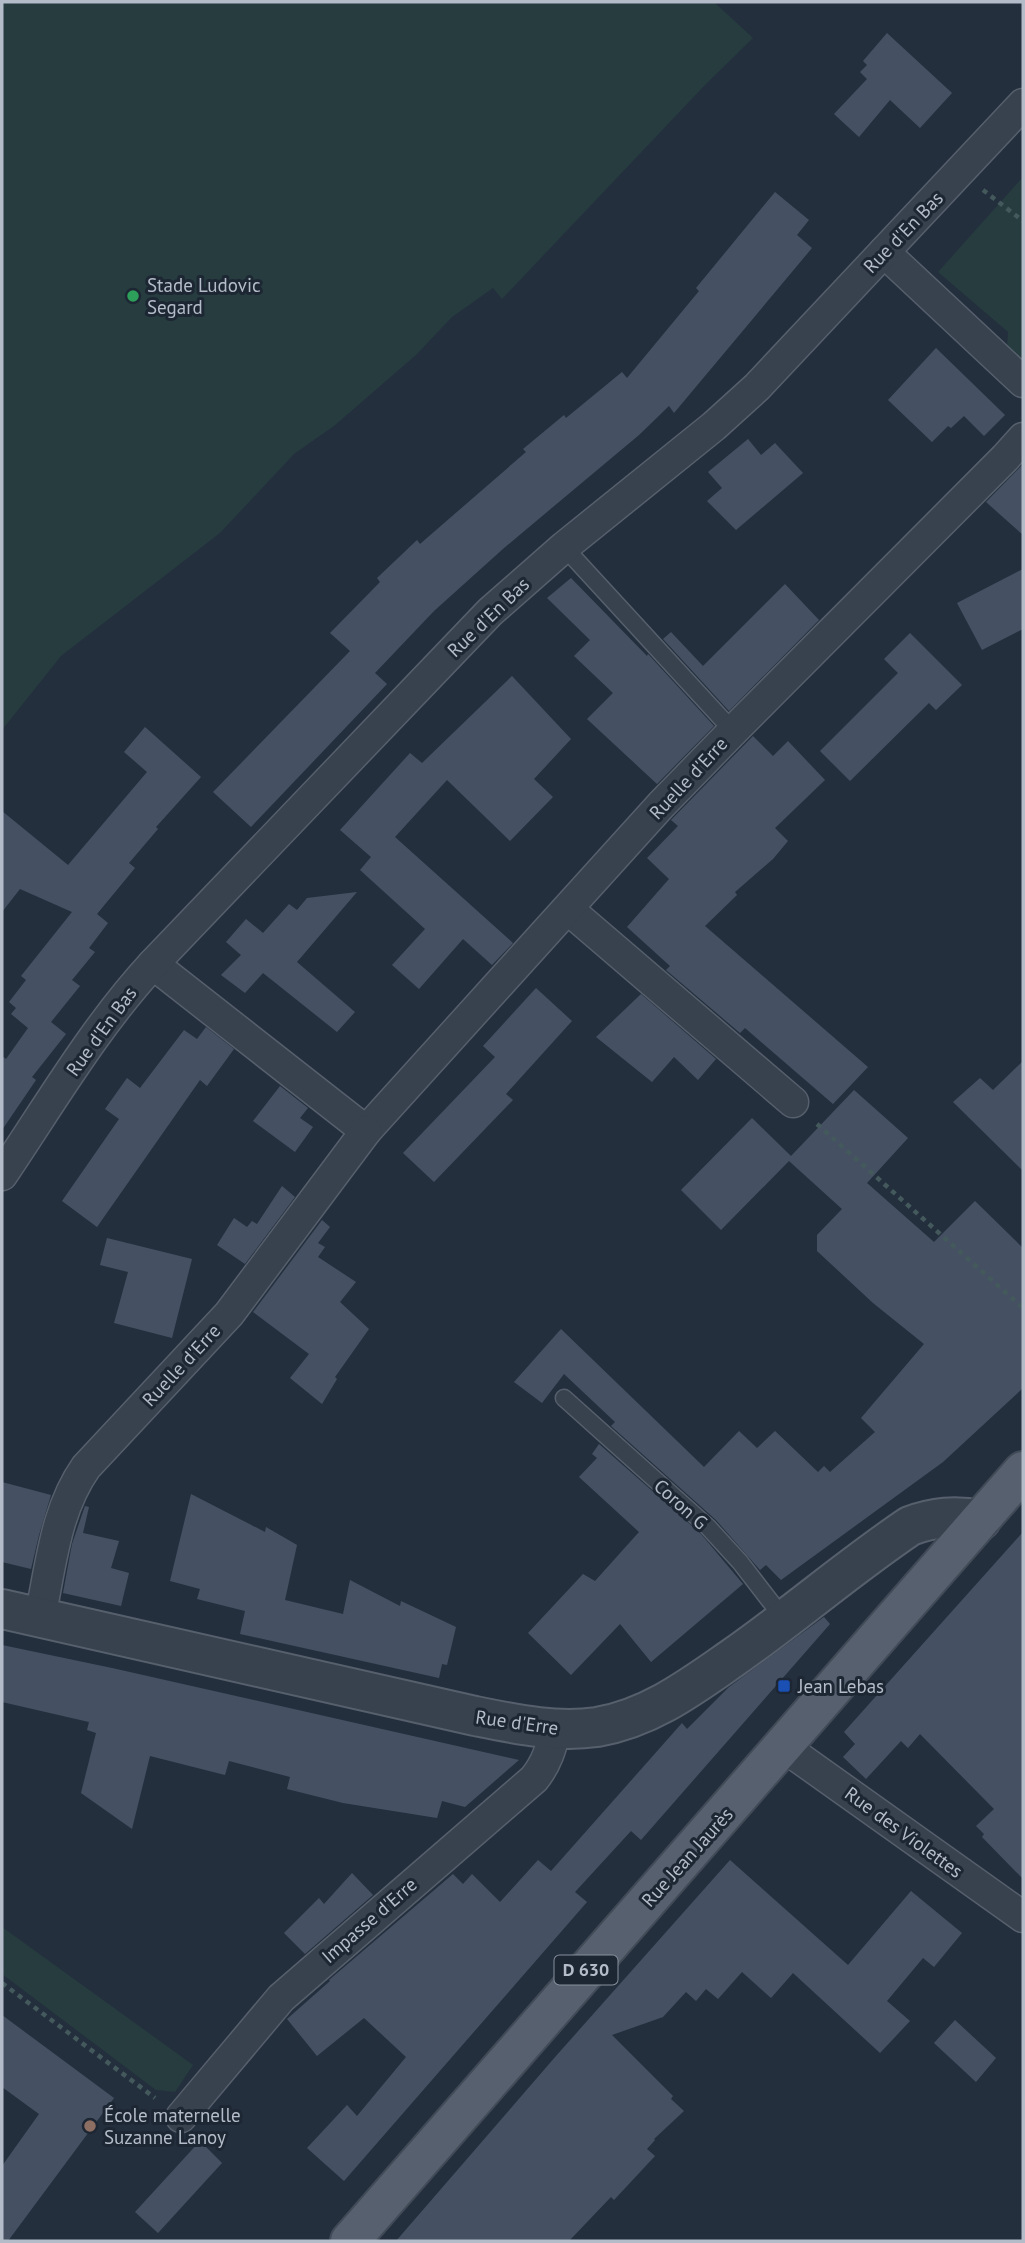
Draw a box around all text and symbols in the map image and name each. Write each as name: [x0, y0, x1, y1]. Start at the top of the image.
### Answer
street label: Rue d'En Bas: [858, 186, 948, 278]
place label: Stade Ludovic Segard: [147, 273, 261, 319]
marker: Stade Ludovic Segard: [125, 288, 141, 304]
street label: Rue d'En Bas: [442, 572, 534, 662]
street label: Ruelle d'Erre: [644, 732, 732, 824]
street label: Rue d'En Bas: [61, 982, 141, 1080]
street label: Ruelle d'Erre: [137, 1319, 225, 1411]
street label: Coron G: [649, 1474, 713, 1534]
place label: Jean Lebas: [797, 1674, 884, 1698]
marker: Jean Lebas: [776, 1678, 792, 1694]
street label: Rue d'Erre: [474, 1704, 560, 1740]
street label: Rue des Violettes: [840, 1781, 968, 1883]
street label: Rue Jean Jaurès: [636, 1802, 738, 1912]
street label: Impasse d'Erre: [316, 1872, 422, 1968]
road number: D 630: [554, 1956, 618, 1984]
place label: École maternelle Suzanne Lanoy: [104, 2103, 241, 2149]
marker: École maternelle Suzanne Lanoy: [82, 2118, 98, 2134]

